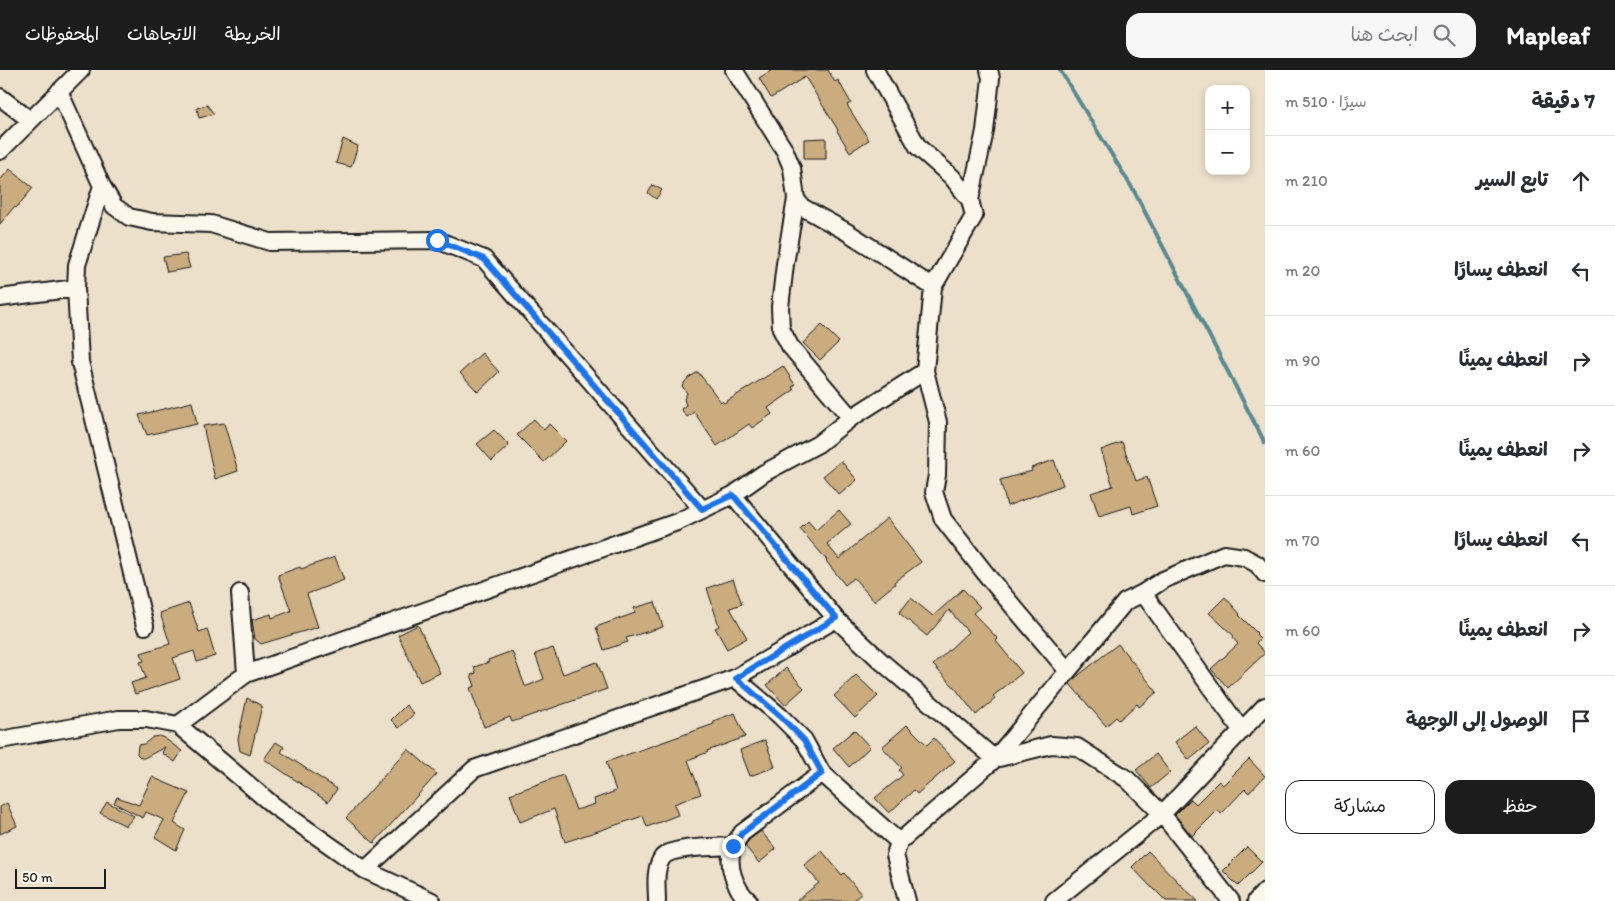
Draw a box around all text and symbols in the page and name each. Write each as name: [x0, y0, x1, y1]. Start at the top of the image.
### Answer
search box: [1126, 13, 1476, 58]
icon: search: [1430, 21, 1458, 49]
text: Mapleaf: [1506, 21, 1590, 50]
text: المحفوظات: [25, 23, 99, 45]
text: الاتجاهات: [127, 23, 197, 45]
text: الخريطة: [225, 23, 281, 45]
text: ابحث هنا: [1350, 23, 1418, 46]
map controls: [1205, 85, 1250, 175]
button: +: [1205, 85, 1250, 130]
text: 7 دقيقة: [1531, 88, 1595, 113]
text: سيرًا · 510 m: [1285, 92, 1367, 111]
button: −: [1205, 130, 1250, 175]
icon: ahead: [1567, 167, 1595, 195]
text: تابع السير: [1476, 168, 1548, 191]
text: 210 m: [1285, 171, 1328, 190]
route start: [426, 229, 449, 252]
icon: left: [1567, 257, 1595, 285]
text: انعطف يسارًا: [1454, 258, 1548, 281]
text: 20 m: [1285, 261, 1320, 280]
icon: right: [1567, 347, 1595, 375]
text: انعطف يمينًا: [1459, 348, 1548, 371]
text: 90 m: [1285, 351, 1320, 370]
icon: right: [1567, 437, 1595, 465]
text: انعطف يمينًا: [1459, 438, 1548, 461]
text: 60 m: [1285, 441, 1320, 460]
icon: left: [1567, 527, 1595, 555]
text: انعطف يسارًا: [1454, 528, 1548, 551]
text: 70 m: [1285, 531, 1320, 550]
icon: right: [1567, 617, 1595, 645]
text: انعطف يمينًا: [1459, 618, 1548, 641]
text: 60 m: [1285, 621, 1320, 640]
icon: arrive: [1567, 707, 1595, 735]
text: الوصول إلى الوجهة: [1406, 708, 1548, 731]
button: مشاركة: [1285, 780, 1435, 834]
button: حفظ: [1445, 780, 1595, 834]
route end: [722, 835, 745, 858]
scale bar: [15, 866, 106, 889]
text: 50 m: [22, 869, 53, 886]

